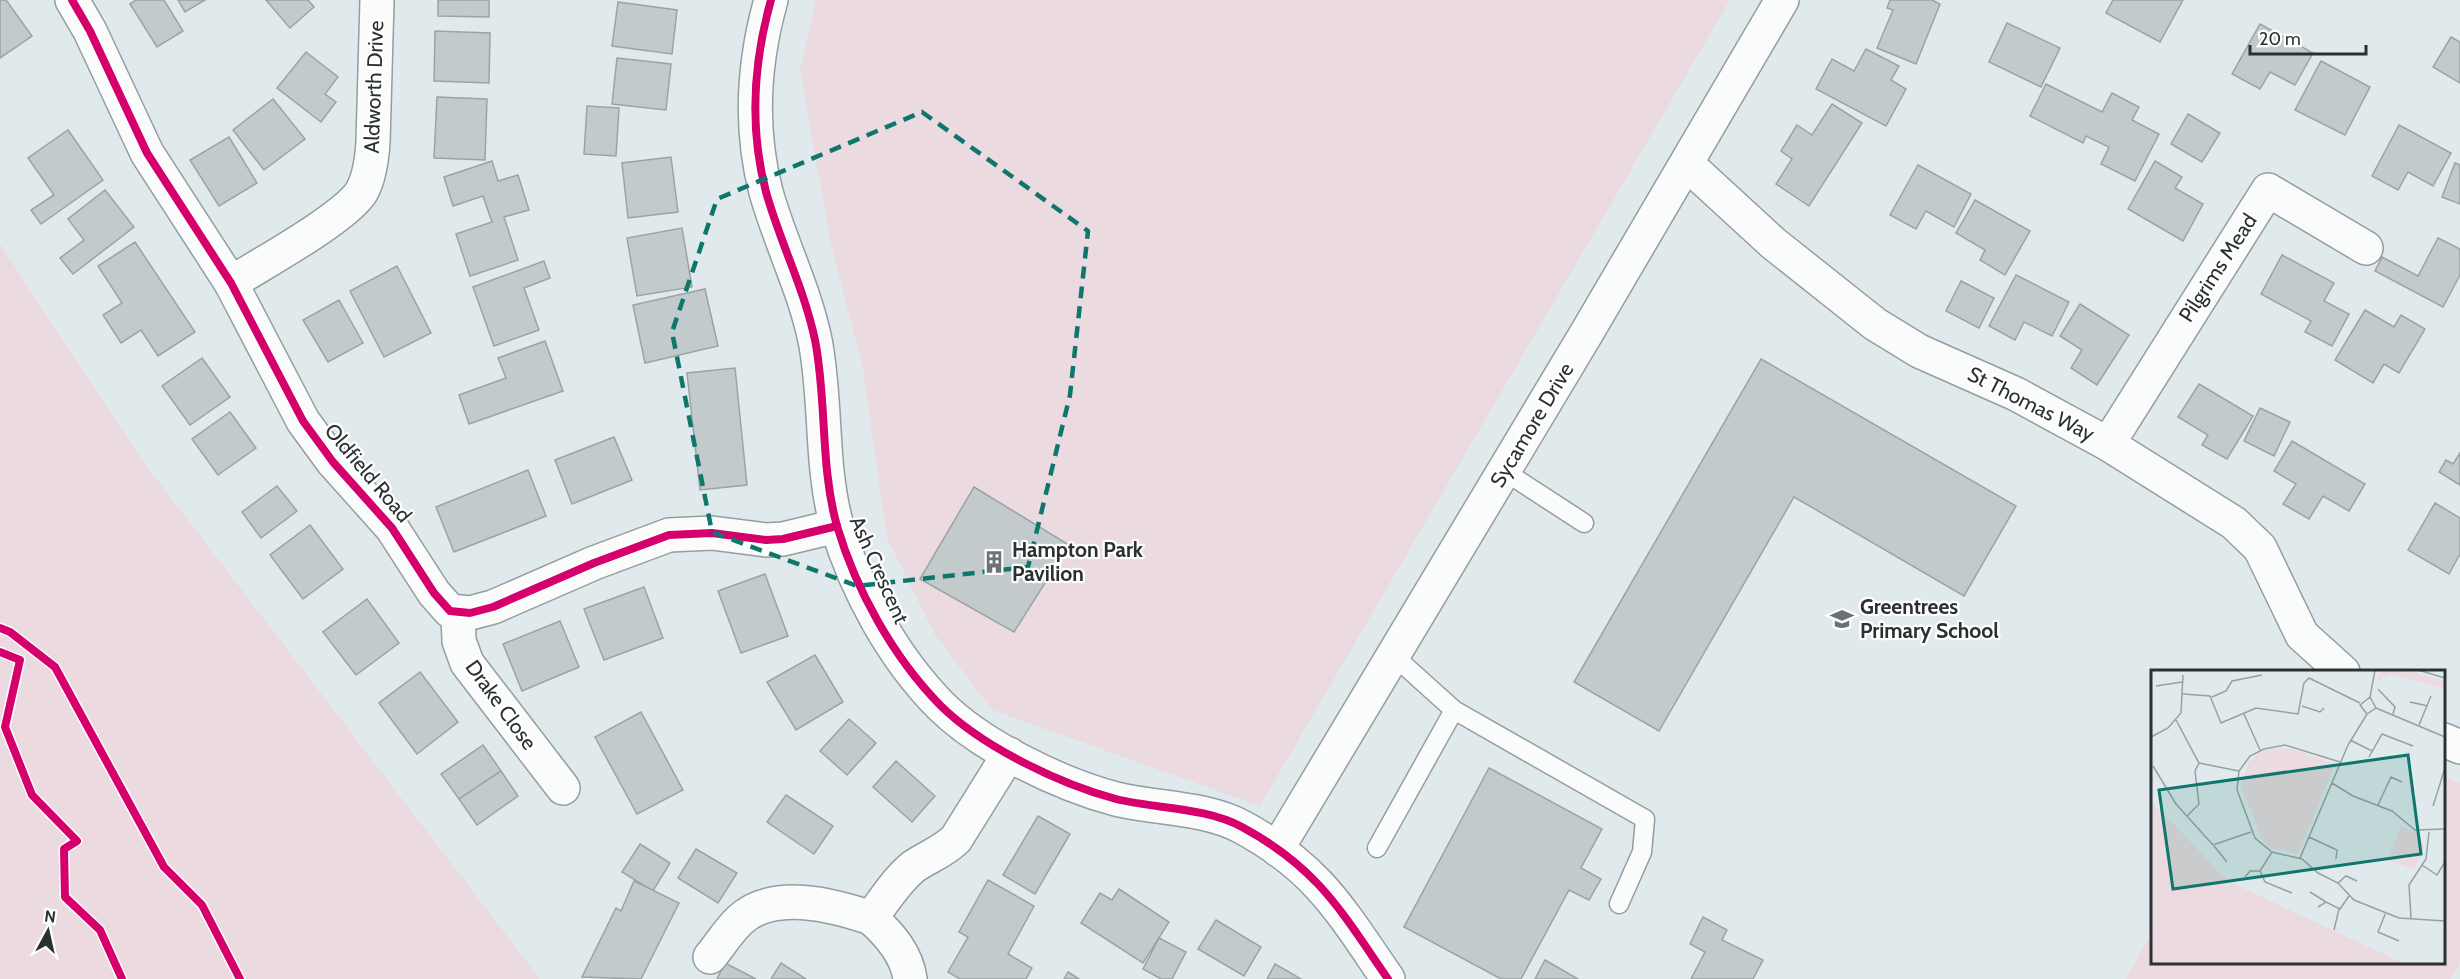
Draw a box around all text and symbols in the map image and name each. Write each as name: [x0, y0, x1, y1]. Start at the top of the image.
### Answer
scale bar: [2250, 18, 2366, 56]
street label: Aldworth Drive: [359, 20, 388, 154]
text: 20 m: [2259, 28, 2301, 50]
street label: Pilgrims Mead: [2173, 209, 2262, 327]
street label: Sycamore Drive: [1485, 358, 1579, 492]
street label: St Thomas Way: [1964, 361, 2099, 446]
street label: Oldfield Road: [320, 418, 417, 527]
street label: Ash Crescent: [845, 512, 914, 627]
place label: Hampton Park Pavilion: [1012, 537, 1144, 586]
building icon: Hampton Park Pavilion: [981, 549, 1007, 575]
place label: Greentrees Primary School: [1860, 594, 1999, 643]
school or university icon: Greentrees Primary School: [1829, 606, 1855, 632]
street label: Drake Close: [460, 655, 542, 755]
inset map: [2151, 670, 2445, 964]
north arrow: [18, 901, 78, 961]
text: N: [43, 906, 57, 927]

